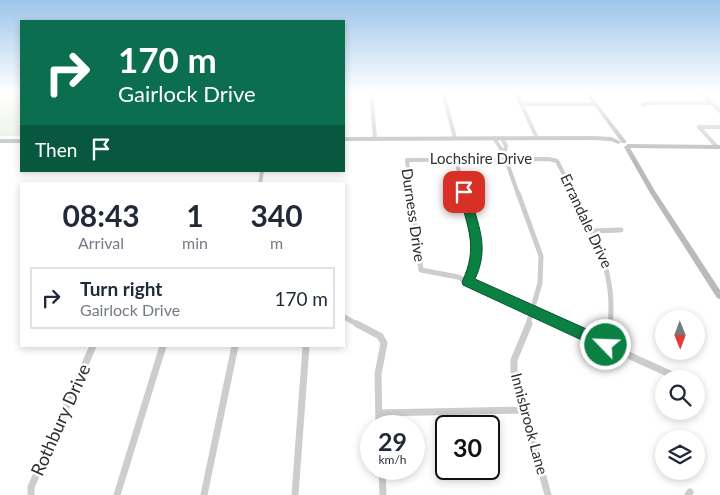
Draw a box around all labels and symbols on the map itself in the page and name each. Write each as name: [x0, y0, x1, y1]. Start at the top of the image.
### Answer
street label: Lochshire Drive: [430, 149, 532, 167]
street label: Durness Drive: [399, 167, 429, 263]
pin: [443, 171, 485, 213]
street label: Errandale Drive: [557, 171, 617, 271]
north arrow: [655, 310, 705, 360]
position arrow: [579, 318, 631, 370]
street label: Rothbury Drive: [26, 360, 95, 479]
street label: Innisbrook Lane: [508, 371, 552, 477]
speed limit sign: 30: [435, 415, 500, 480]

